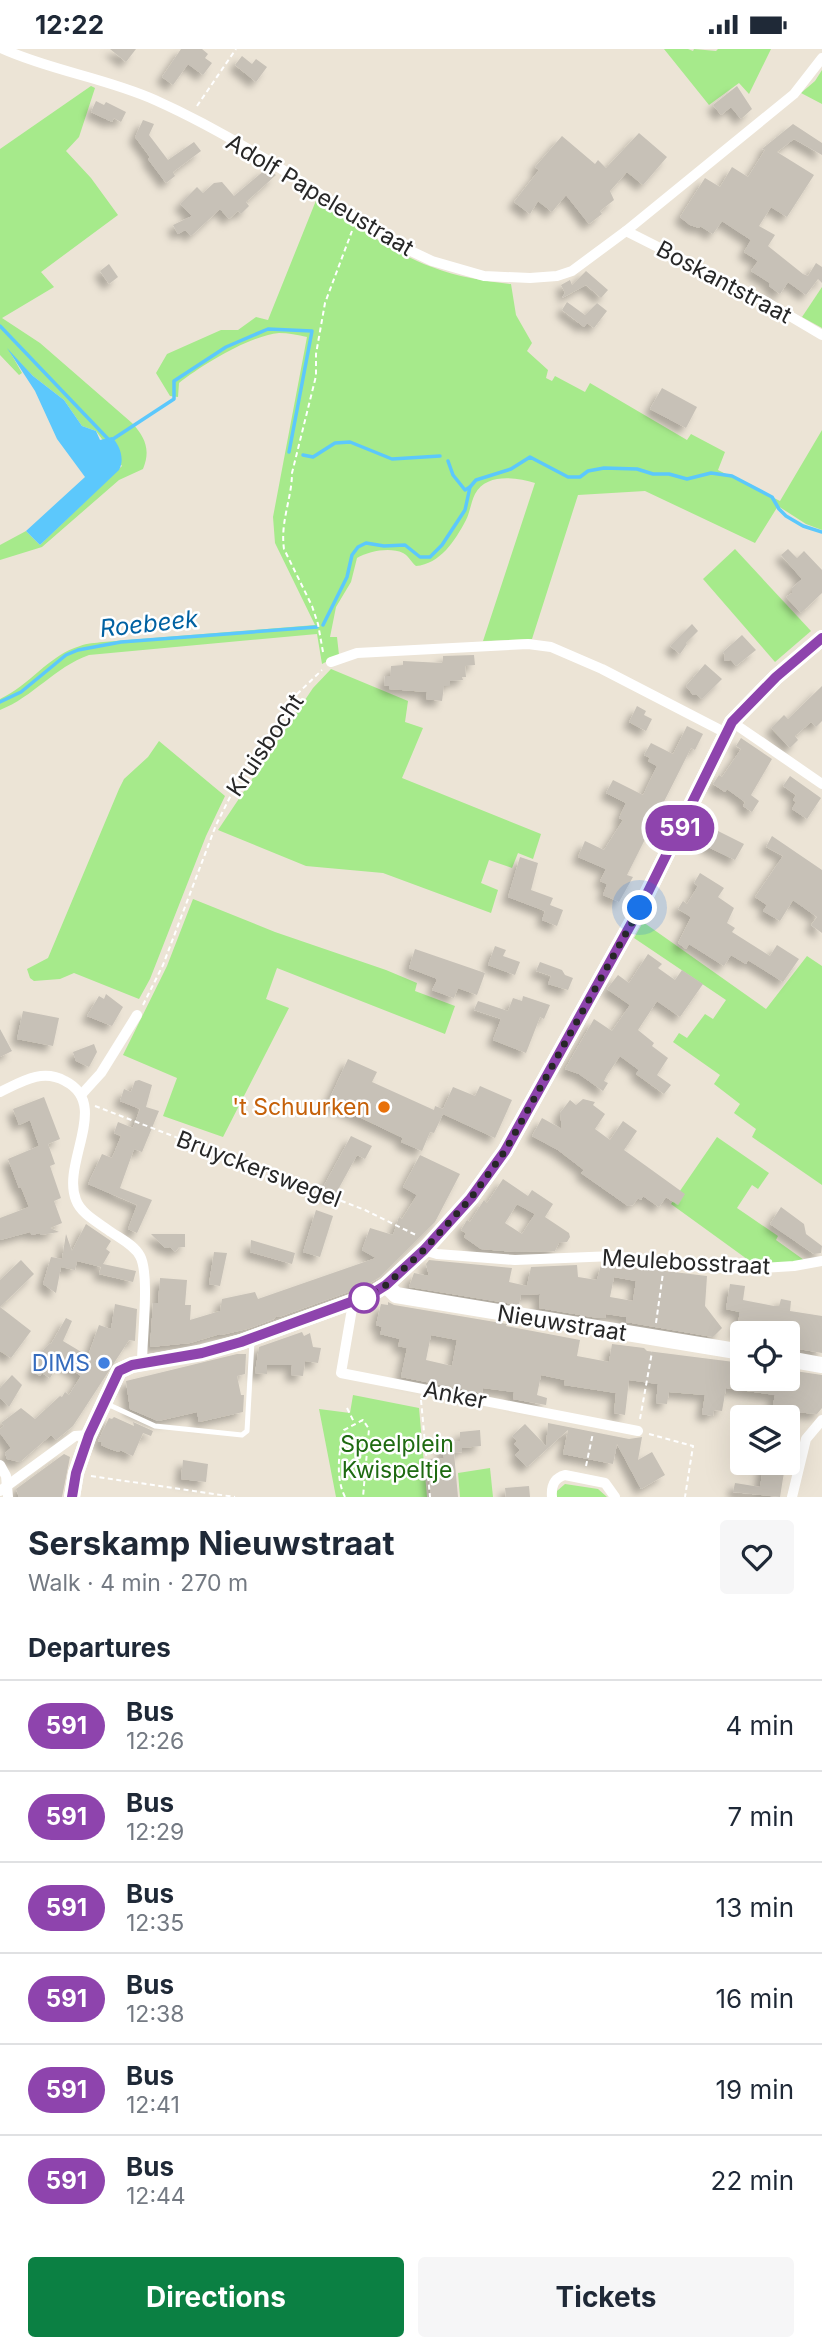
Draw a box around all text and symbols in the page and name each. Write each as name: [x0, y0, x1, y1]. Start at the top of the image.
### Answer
text: 12:22: [35, 9, 104, 40]
street label: Adolf Papeleustraat: [221, 128, 419, 262]
street label: Boskantstraat: [652, 235, 797, 330]
water label: Roebeek: [98, 604, 200, 643]
street label: Kruisbocht: [221, 688, 310, 802]
line badge: 591: [640, 805, 720, 851]
text: 591: [659, 813, 701, 842]
your location: [622, 890, 657, 925]
place label: 't Schuurken: [232, 1093, 370, 1121]
marker: 't Schuurken: [376, 1099, 392, 1115]
street label: Bruyckerswegel: [173, 1125, 345, 1213]
street label: Meulebosstraat: [601, 1244, 771, 1280]
unlabelled marker: [349, 1283, 379, 1313]
street label: Nieuwstraat: [495, 1299, 629, 1347]
map controls: [730, 1321, 800, 1475]
button: locate: [730, 1321, 800, 1391]
place label: DIMS: [32, 1349, 90, 1377]
marker: DIMS: [96, 1355, 112, 1371]
street label: Anker: [421, 1375, 489, 1415]
button: layers: [730, 1405, 800, 1475]
park label: Speelplein Kwispeltje: [340, 1430, 454, 1484]
button: heart: [720, 1520, 794, 1594]
text: Serskamp Nieuwstraat: [28, 1523, 395, 1563]
text: Walk · 4 min · 270 m: [28, 1569, 248, 1597]
text: Departures: [28, 1632, 171, 1663]
text: Bus: [126, 1696, 174, 1727]
text: 4 min: [725, 1710, 794, 1741]
text: 591: [46, 1711, 87, 1740]
text: 12:26: [126, 1727, 184, 1755]
text: Bus: [126, 1787, 174, 1818]
text: 7 min: [728, 1801, 794, 1832]
text: 591: [46, 1802, 87, 1831]
text: 12:29: [126, 1818, 184, 1846]
text: Bus: [126, 1878, 174, 1909]
text: 13 min: [716, 1892, 794, 1923]
text: 591: [46, 1893, 87, 1922]
text: 12:35: [126, 1909, 184, 1937]
text: Bus: [126, 1969, 174, 2000]
text: 16 min: [716, 1983, 794, 2014]
text: 591: [46, 1984, 87, 2013]
text: 12:38: [126, 2000, 184, 2028]
text: Bus: [126, 2060, 174, 2091]
text: 19 min: [716, 2074, 794, 2105]
text: 591: [46, 2075, 87, 2104]
text: 12:41: [126, 2091, 180, 2119]
text: Bus: [126, 2151, 174, 2182]
text: 22 min: [711, 2165, 794, 2196]
text: 591: [46, 2166, 87, 2195]
text: 12:44: [126, 2182, 186, 2210]
button: Directions: [28, 2257, 404, 2337]
button: Tickets: [418, 2257, 794, 2337]

